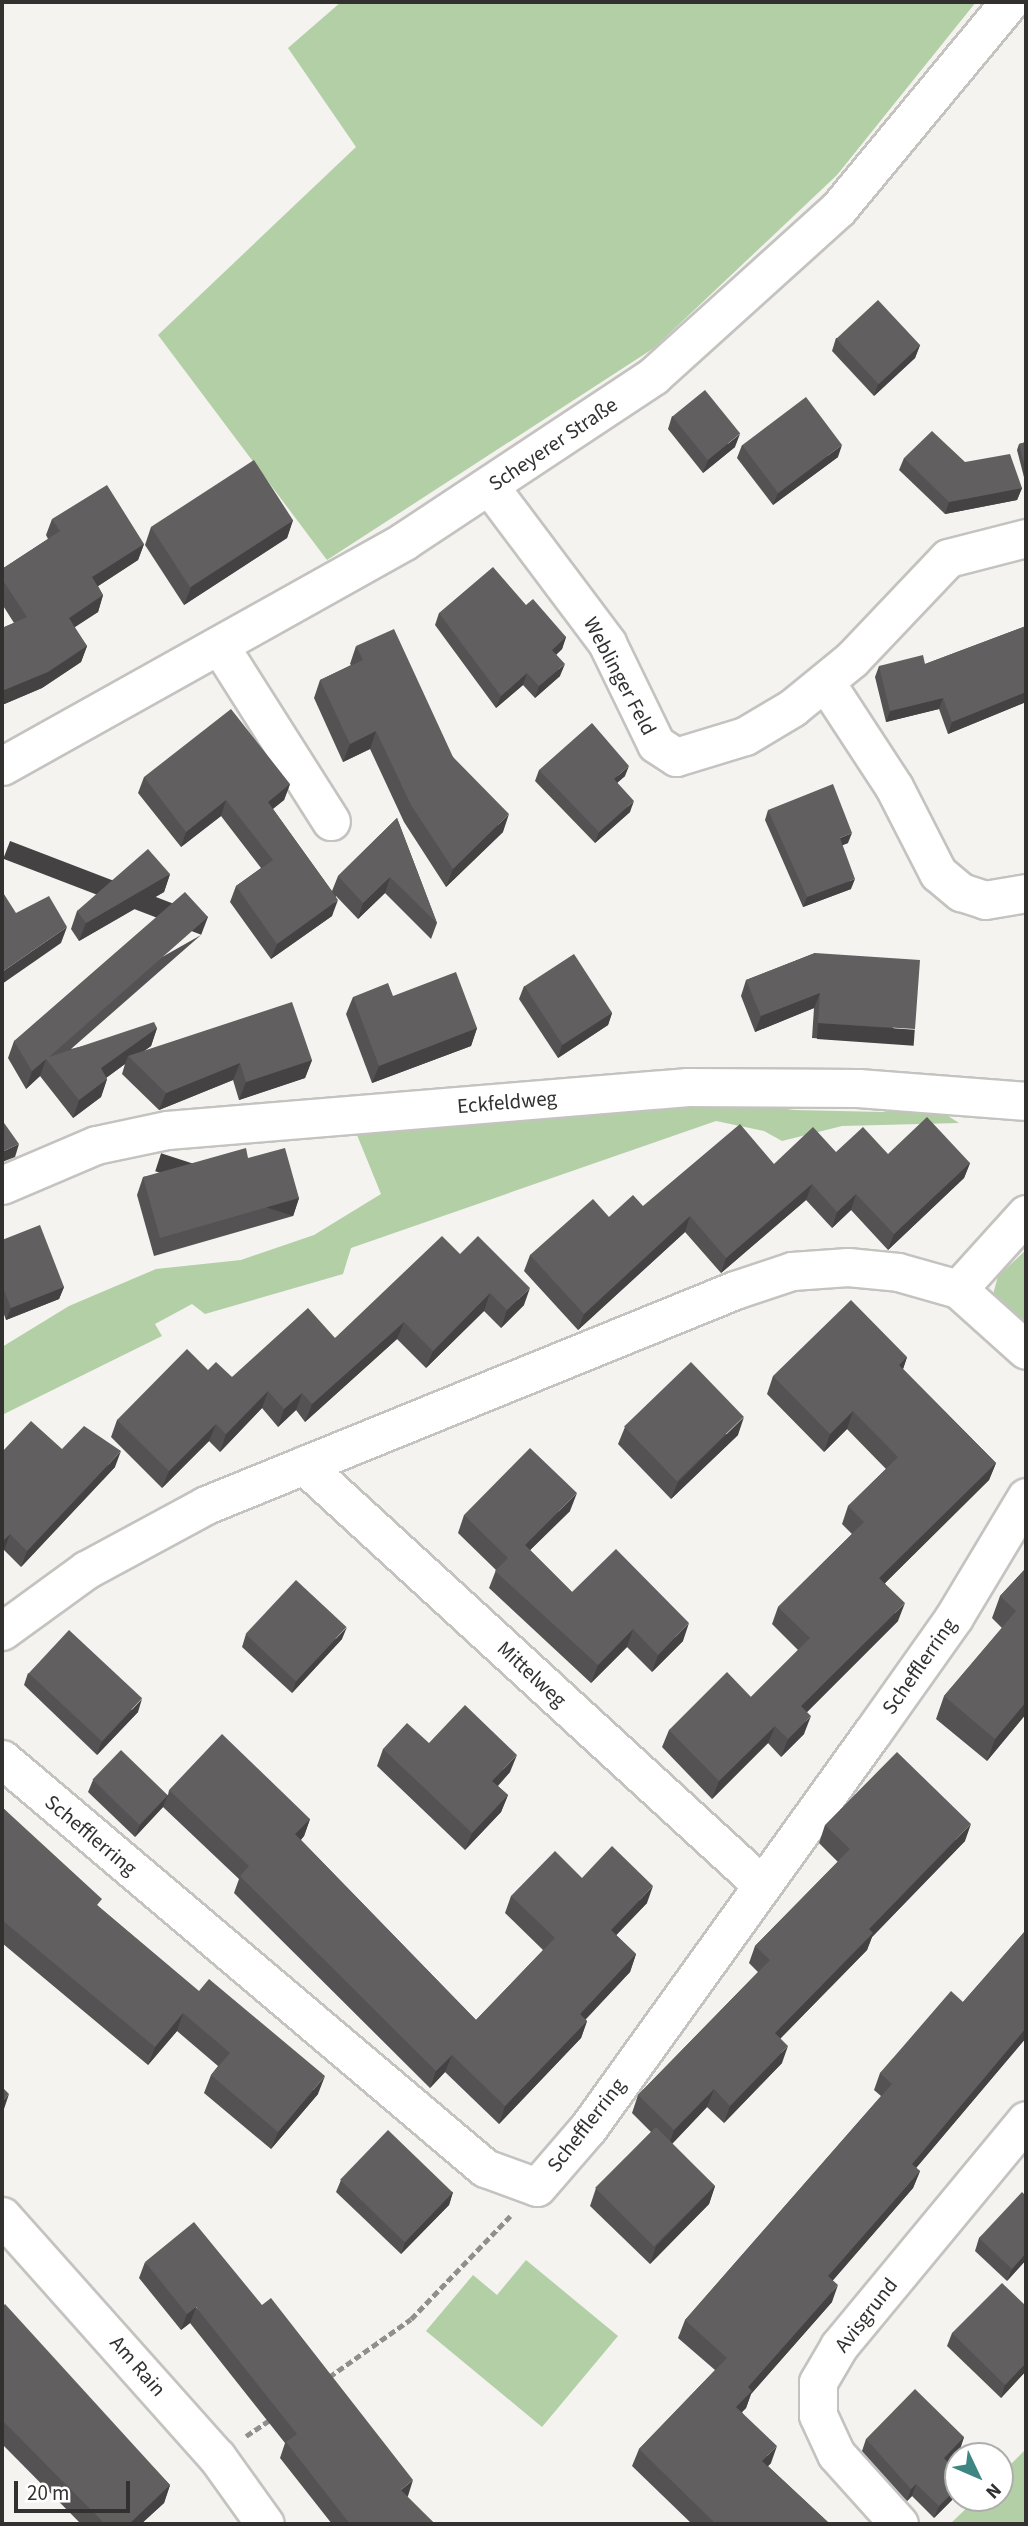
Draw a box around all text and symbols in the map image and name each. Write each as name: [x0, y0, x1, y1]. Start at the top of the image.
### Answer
street label: Scheyerer Straße: [484, 392, 622, 496]
street label: Weblinger Feld: [578, 613, 662, 739]
street label: Eckfeldweg: [456, 1085, 558, 1119]
street label: Schefflerring: [876, 1613, 962, 1719]
street label: Mittelweg: [492, 1636, 572, 1712]
street label: Schefflerring: [40, 1789, 142, 1881]
street label: Schefflerring: [542, 2073, 630, 2177]
street label: Avisgrund: [829, 2273, 903, 2357]
street label: Am Rain: [105, 2331, 171, 2401]
north arrow: [944, 2442, 1014, 2512]
scale bar: [18, 2466, 133, 2510]
text: N: [979, 2477, 1007, 2504]
text: 20 m: [27, 2478, 69, 2508]

